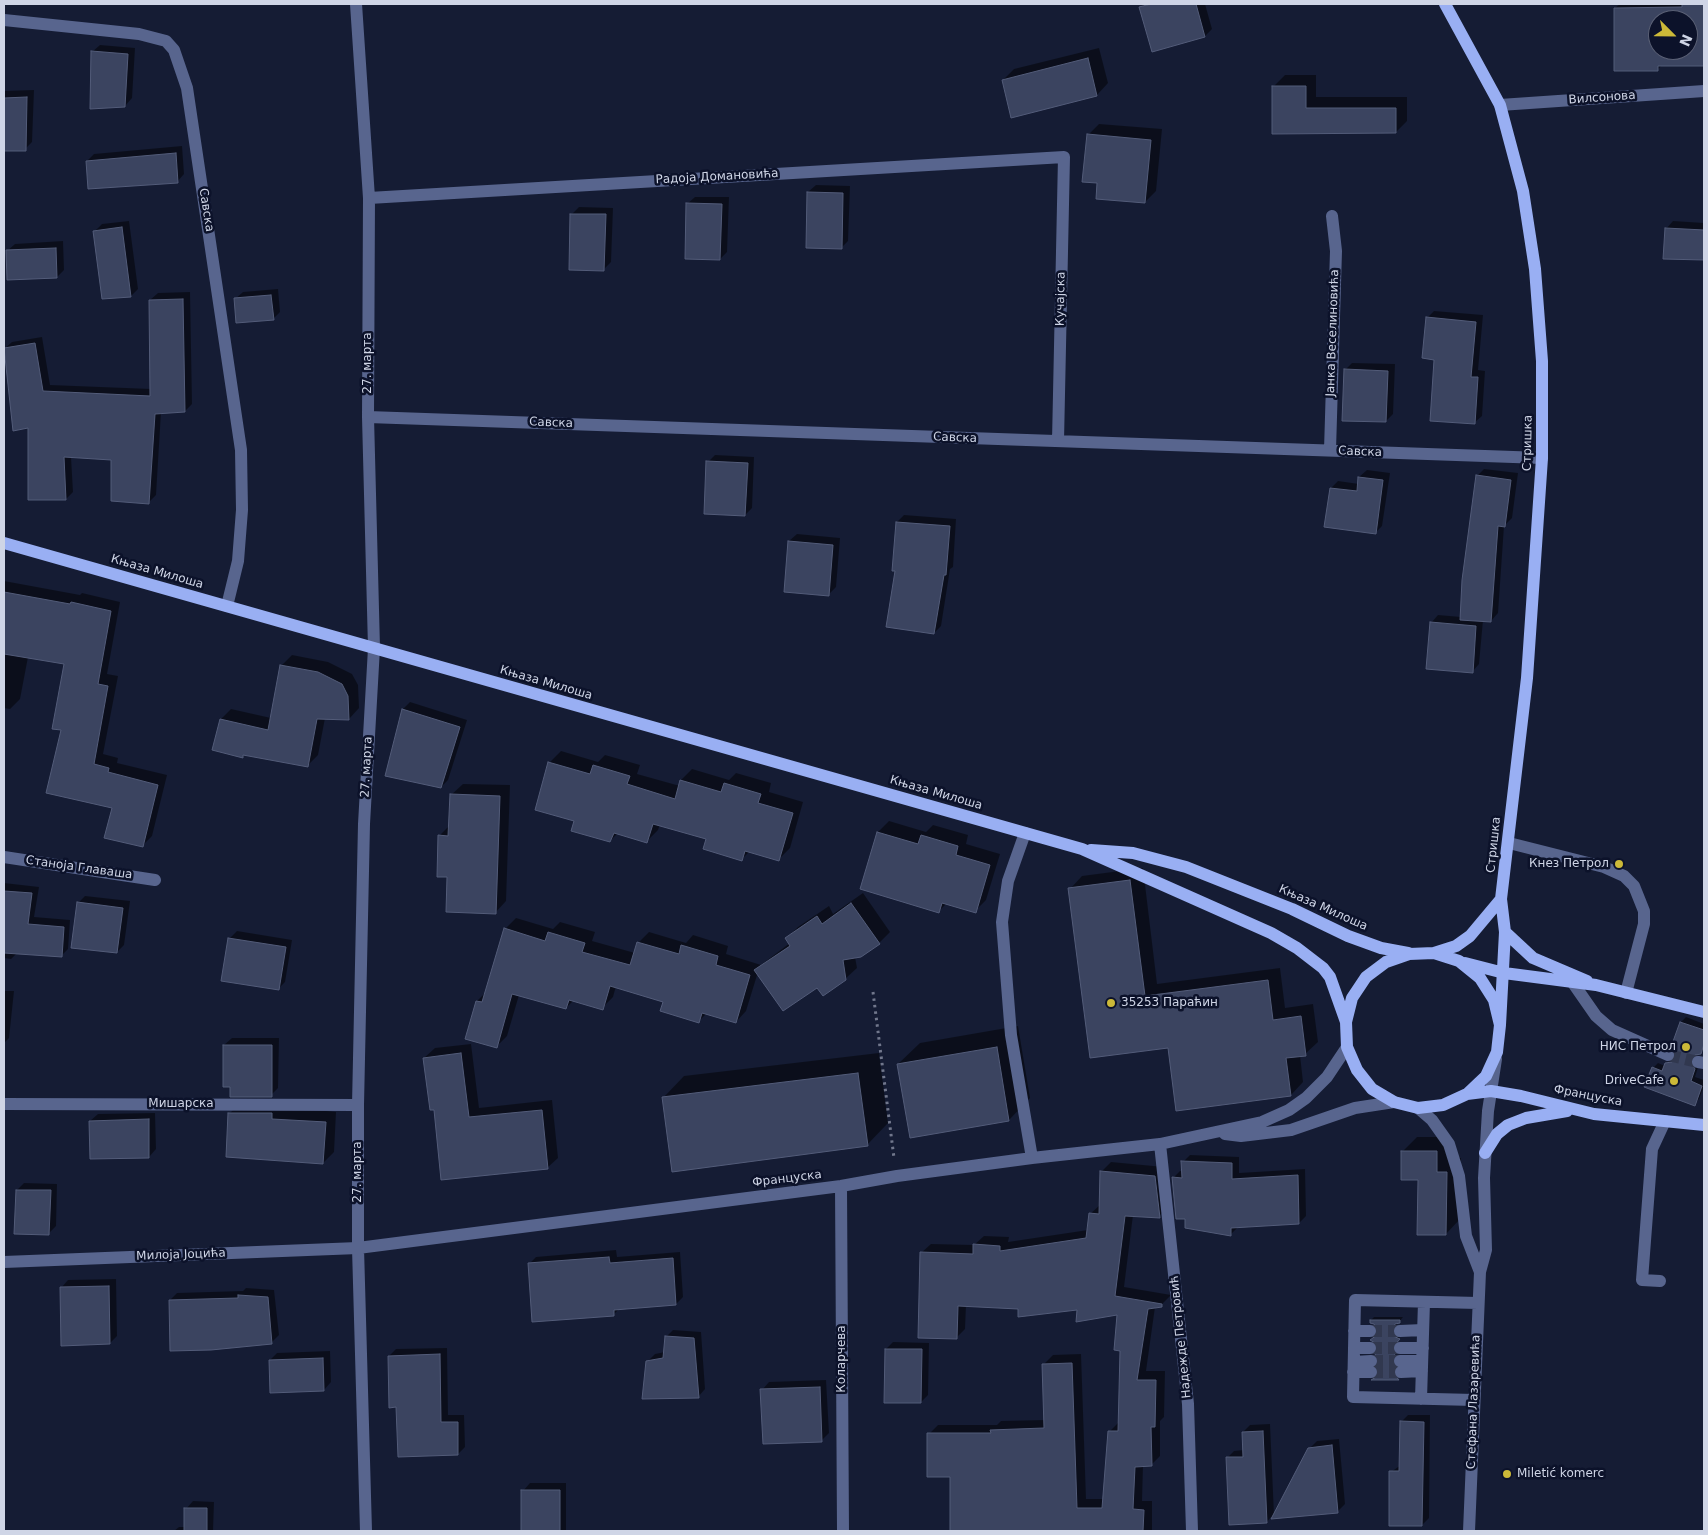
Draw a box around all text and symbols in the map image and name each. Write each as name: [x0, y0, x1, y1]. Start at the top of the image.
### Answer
north arrow: [1648, 10, 1698, 60]
text: N: [1676, 32, 1696, 49]
street label: Вилсонова: [1568, 88, 1636, 108]
street label: Радоја Домановића: [655, 167, 779, 187]
street label: Савска: [195, 187, 217, 233]
street label: Јанка Веселиновића: [1324, 269, 1342, 397]
street label: Кучајска: [1053, 272, 1069, 326]
street label: 27. марта: [361, 332, 375, 394]
street label: Савска: [529, 415, 573, 431]
street label: Стришка: [1520, 415, 1536, 471]
street label: Савска: [933, 430, 977, 446]
street label: Савска: [1338, 444, 1382, 460]
street label: Књаза Милоша: [109, 552, 205, 592]
street label: Књаза Милоша: [498, 663, 594, 703]
street label: 27. марта: [358, 736, 376, 798]
street label: Књаза Милоша: [888, 773, 984, 813]
street label: Стришка: [1484, 816, 1504, 874]
street label: Станоја Главаша: [25, 853, 133, 883]
place label: Кнез Петрол: [1529, 857, 1609, 871]
marker: Кнез Петрол: [1613, 858, 1625, 870]
street label: Књаза Милоша: [1276, 882, 1370, 934]
place label: 35253 Параћин: [1121, 996, 1218, 1010]
marker: 35253 Параћин: [1105, 997, 1117, 1009]
place label: НИС Петрол: [1600, 1040, 1676, 1054]
marker: НИС Петрол: [1680, 1041, 1692, 1053]
place label: DriveCafe: [1605, 1074, 1664, 1088]
marker: DriveCafe: [1668, 1075, 1680, 1087]
street label: Француска: [1552, 1082, 1624, 1110]
street label: Мишарска: [148, 1097, 214, 1111]
street label: 27. марта: [351, 1141, 365, 1203]
street label: Француска: [752, 1168, 822, 1190]
street label: Милоја Јоцића: [136, 1246, 226, 1264]
street label: Надежде Петровић: [1167, 1275, 1195, 1399]
street label: Коларчева: [835, 1325, 849, 1393]
street label: Стефана Лазаревића: [1464, 1335, 1484, 1469]
place label: Miletić komerc: [1517, 1467, 1604, 1481]
marker: Miletić komerc: [1501, 1468, 1513, 1480]

